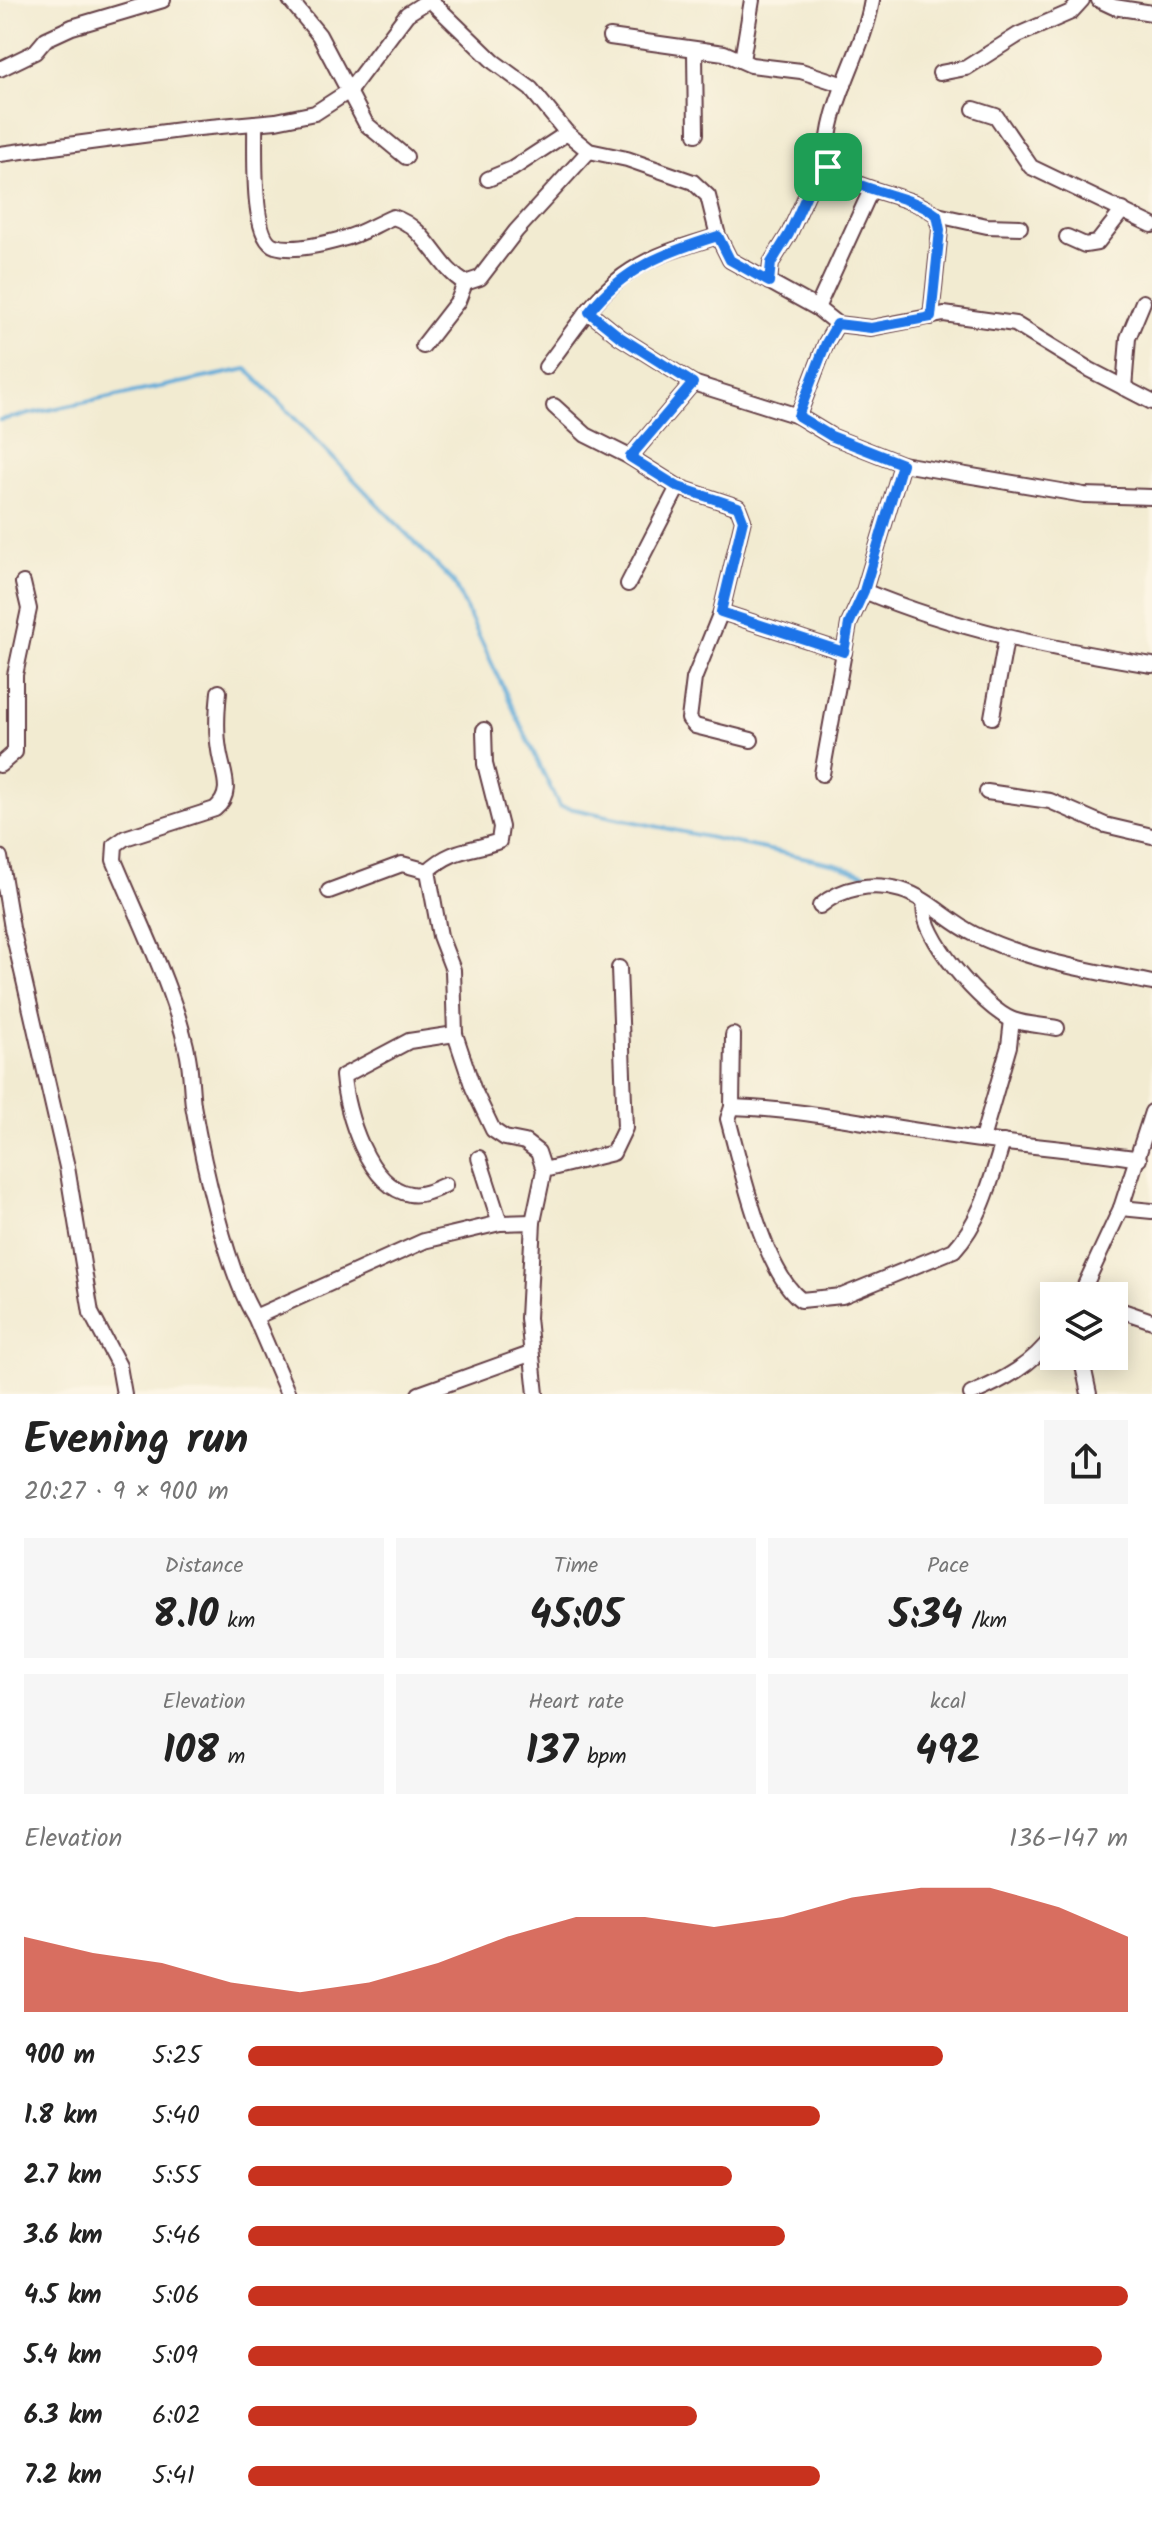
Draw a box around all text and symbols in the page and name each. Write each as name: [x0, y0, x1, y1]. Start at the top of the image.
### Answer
pin: [794, 133, 862, 201]
icon: arrive: [806, 145, 850, 189]
map controls: [1040, 1282, 1128, 1370]
button: layers: [1040, 1282, 1128, 1370]
text: Evening run: [24, 1406, 248, 1476]
button: share: [1044, 1420, 1128, 1504]
text: 20:27 · 9 × 900 m: [24, 1471, 229, 1513]
text: Distance: [164, 1549, 244, 1584]
text: Time: [554, 1549, 598, 1584]
text: Pace: [927, 1549, 969, 1584]
text: 8.10: [153, 1584, 219, 1648]
text: 45:05: [530, 1584, 622, 1648]
text: 5:34: [889, 1584, 963, 1648]
text: km: [219, 1604, 255, 1639]
text: /km: [963, 1604, 1007, 1639]
text: Elevation: [162, 1685, 246, 1720]
text: Heart rate: [528, 1685, 624, 1720]
text: kcal: [930, 1685, 966, 1720]
text: 108: [163, 1720, 219, 1784]
text: 137: [525, 1720, 578, 1784]
text: 492: [915, 1720, 981, 1784]
text: m: [219, 1740, 245, 1775]
text: bpm: [578, 1740, 627, 1775]
text: Elevation: [24, 1818, 122, 1860]
text: 136–147 m: [1009, 1818, 1128, 1860]
text: 900 m: [24, 2035, 95, 2077]
text: 5:25: [152, 2035, 201, 2077]
text: 1.8 km: [24, 2095, 97, 2137]
text: 5:40: [152, 2095, 200, 2137]
text: 2.7 km: [24, 2155, 102, 2197]
text: 5:55: [152, 2155, 200, 2197]
text: 3.6 km: [24, 2215, 103, 2257]
text: 5:46: [152, 2215, 201, 2257]
text: 4.5 km: [24, 2275, 102, 2317]
text: 5:06: [152, 2275, 200, 2317]
text: 5.4 km: [24, 2335, 102, 2377]
text: 5:09: [152, 2335, 198, 2377]
text: 6.3 km: [24, 2395, 103, 2437]
text: 6:02: [152, 2395, 201, 2437]
text: 7.2 km: [24, 2455, 102, 2497]
text: 5:41: [152, 2455, 195, 2497]

